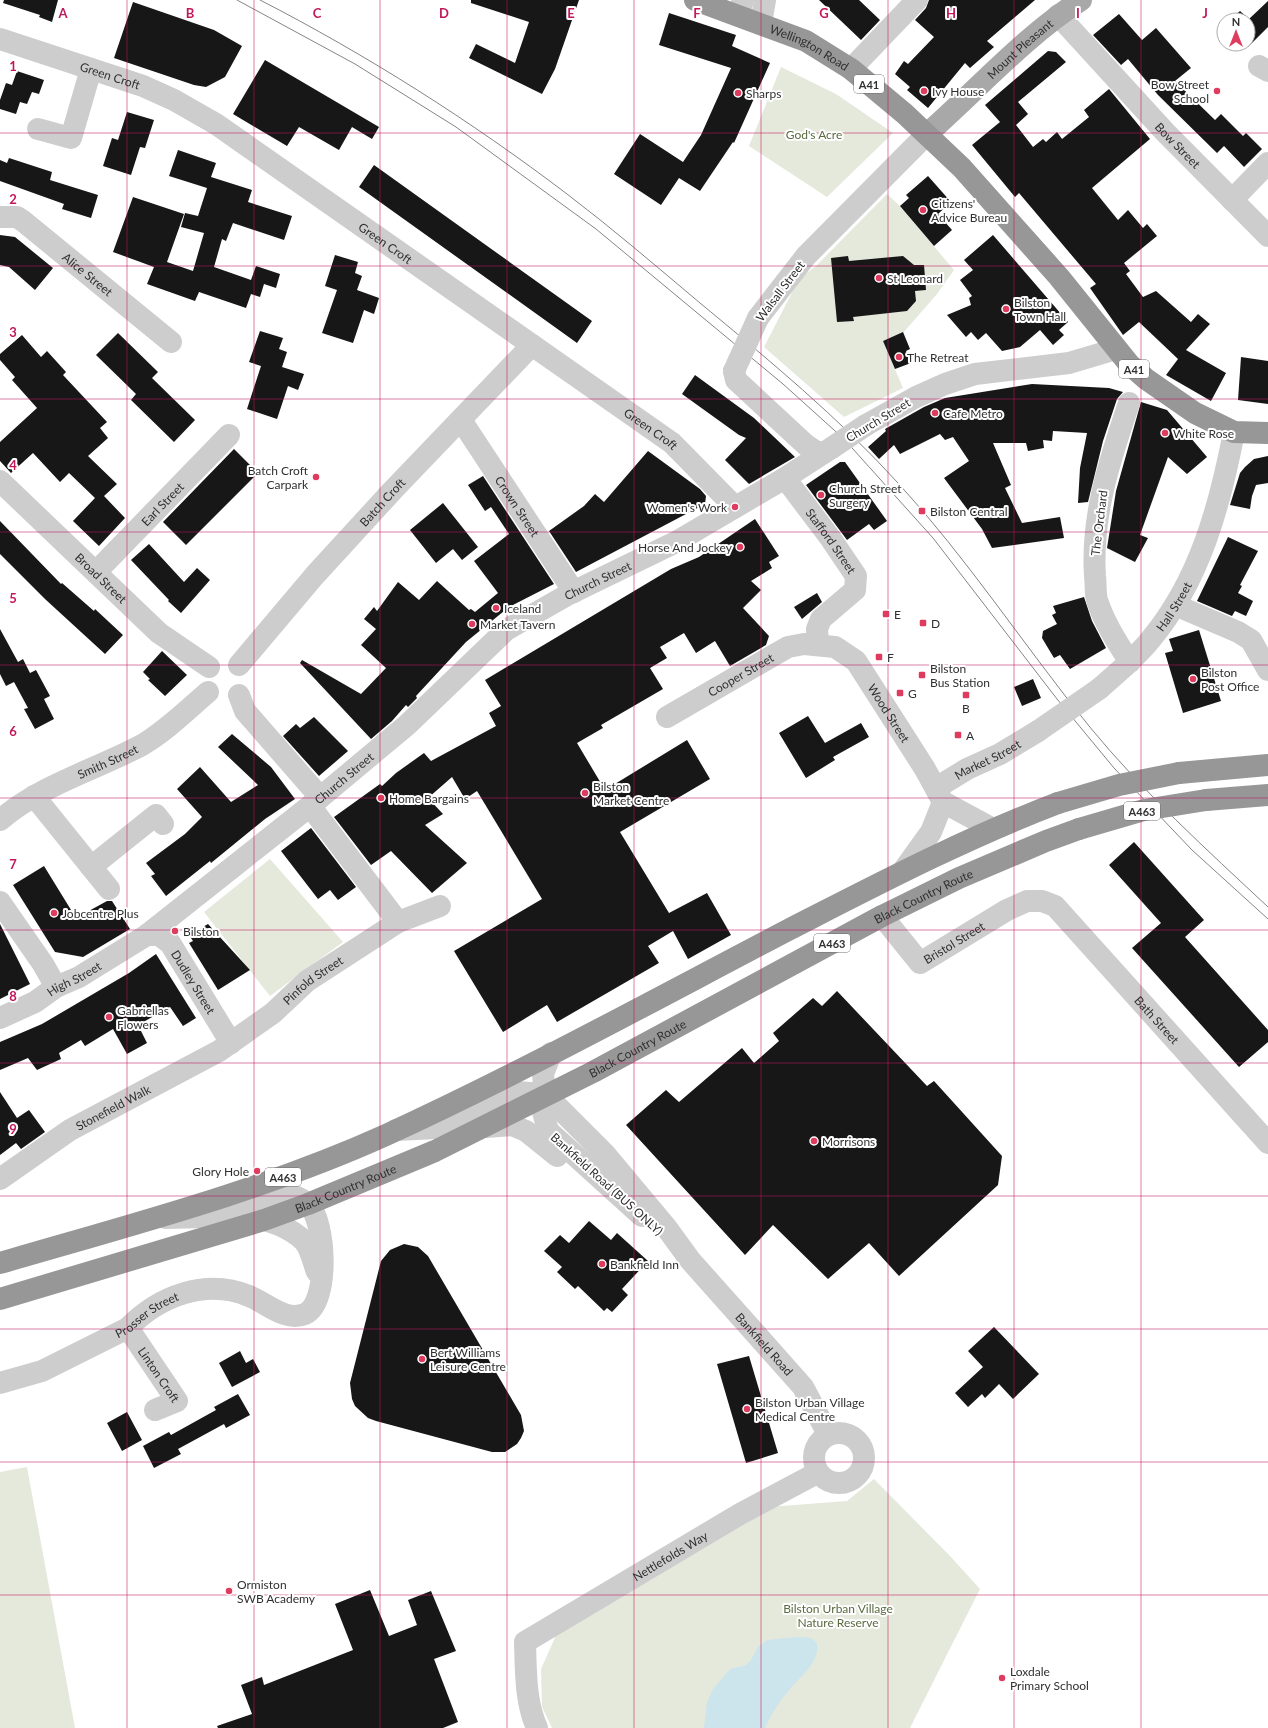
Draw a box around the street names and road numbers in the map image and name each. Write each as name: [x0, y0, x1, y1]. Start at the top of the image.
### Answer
street label: Mount Pleasant: [984, 15, 1056, 82]
street label: Wellington Road: [768, 21, 852, 73]
street label: Green Croft: [78, 58, 143, 92]
road number: A41: [854, 75, 884, 93]
street label: Bow Street: [1152, 119, 1204, 172]
street label: Green Croft: [356, 219, 416, 267]
street label: Alice Street: [60, 249, 117, 299]
street label: Walsall Street: [752, 257, 808, 324]
road number: A41: [1119, 360, 1149, 378]
street label: Church Street: [843, 395, 914, 445]
street label: Green Croft: [621, 404, 682, 453]
street label: Crown Street: [492, 473, 543, 540]
street label: Batch Croft: [356, 474, 409, 529]
street label: Earl Street: [138, 478, 187, 529]
street label: The Orchard: [1088, 489, 1110, 557]
street label: Stafford Street: [803, 505, 860, 577]
street label: Broad Street: [72, 550, 131, 606]
street label: Church Street: [561, 557, 634, 603]
street label: Hall Street: [1153, 578, 1195, 634]
street label: Cooper Street: [705, 649, 777, 699]
street label: Wood Street: [865, 681, 914, 746]
street label: Market Street: [952, 736, 1024, 782]
street label: Smith Street: [75, 741, 141, 781]
street label: Church Street: [311, 748, 377, 807]
road number: A463: [1124, 802, 1160, 820]
street label: Black Country Route: [871, 866, 975, 927]
street label: Bristol Street: [921, 918, 988, 967]
road number: A463: [814, 934, 850, 952]
street label: Dudley Street: [168, 947, 219, 1017]
street label: Pinfold Street: [279, 952, 346, 1008]
street label: High Street: [43, 957, 104, 999]
street label: Bath Street: [1132, 993, 1183, 1047]
street label: Black Country Route: [586, 1016, 689, 1080]
street label: Stonefield Walk: [73, 1081, 154, 1133]
street label: Bankfield Road (BUS ONLY): [548, 1130, 666, 1238]
street label: Black Country Route: [293, 1161, 398, 1216]
road number: A463: [265, 1168, 301, 1186]
street label: Prosser Street: [112, 1288, 181, 1341]
street label: Bankfield Road: [733, 1309, 796, 1378]
street label: Linton Croft: [135, 1344, 184, 1406]
street label: Nettlefolds Way: [630, 1527, 711, 1584]

